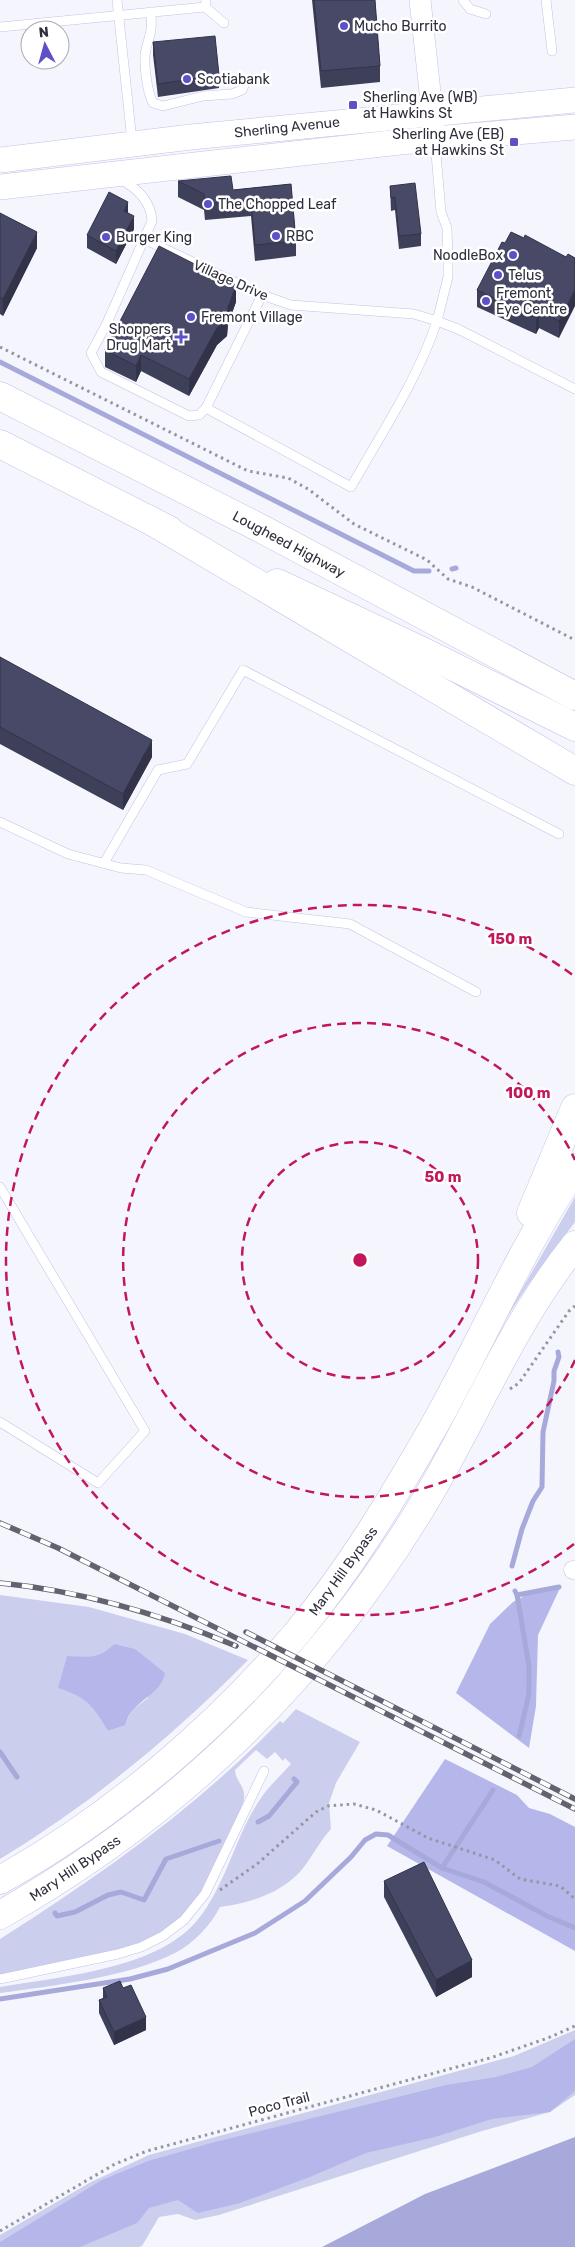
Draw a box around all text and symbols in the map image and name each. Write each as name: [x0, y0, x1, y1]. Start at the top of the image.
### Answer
place label: Mucho Burrito: [354, 18, 447, 35]
north arrow: [20, 20, 70, 70]
marker: Mucho Burrito: [338, 20, 350, 32]
text: N: [38, 24, 50, 42]
place label: Scotiabank: [197, 71, 271, 88]
marker: Scotiabank: [181, 73, 193, 85]
place label: Sherling Ave (WB) at Hawkins St: [363, 89, 477, 122]
marker: Sherling Ave (WB) at Hawkins St: [347, 99, 359, 111]
street label: Sherling Avenue: [233, 113, 341, 141]
place label: Sherling Ave (EB) at Hawkins St: [392, 126, 505, 159]
marker: Sherling Ave (EB) at Hawkins St: [508, 136, 520, 148]
place label: The Chopped Leaf: [218, 196, 337, 213]
marker: The Chopped Leaf: [202, 198, 214, 210]
place label: RBC: [286, 228, 314, 245]
place label: Burger King: [116, 229, 192, 246]
marker: RBC: [270, 230, 282, 242]
marker: Burger King: [100, 231, 112, 243]
place label: NoodleBox: [433, 247, 503, 264]
marker: NoodleBox: [507, 249, 519, 261]
street label: Village Drive: [191, 256, 271, 305]
place label: Telus: [508, 267, 542, 284]
marker: Telus: [492, 269, 504, 281]
place label: Fremont Eye Centre: [496, 285, 567, 318]
marker: Fremont Eye Centre: [480, 295, 492, 307]
place label: Fremont Village: [201, 309, 303, 326]
marker: Fremont Village: [185, 311, 197, 323]
place label: Shoppers Drug Mart: [106, 321, 172, 354]
marker: Shoppers Drug Mart: [175, 331, 187, 343]
street label: Lougheed Highway: [230, 508, 348, 581]
text: 150 m: [488, 930, 532, 948]
text: 100 m: [506, 1084, 550, 1102]
text: 50 m: [425, 1168, 461, 1186]
centre of rings: [351, 1251, 369, 1269]
street label: Mary Hill Bypass: [305, 1523, 381, 1619]
street label: Mary Hill Bypass: [27, 1832, 124, 1905]
street label: Poco Trail: [247, 2088, 311, 2121]

